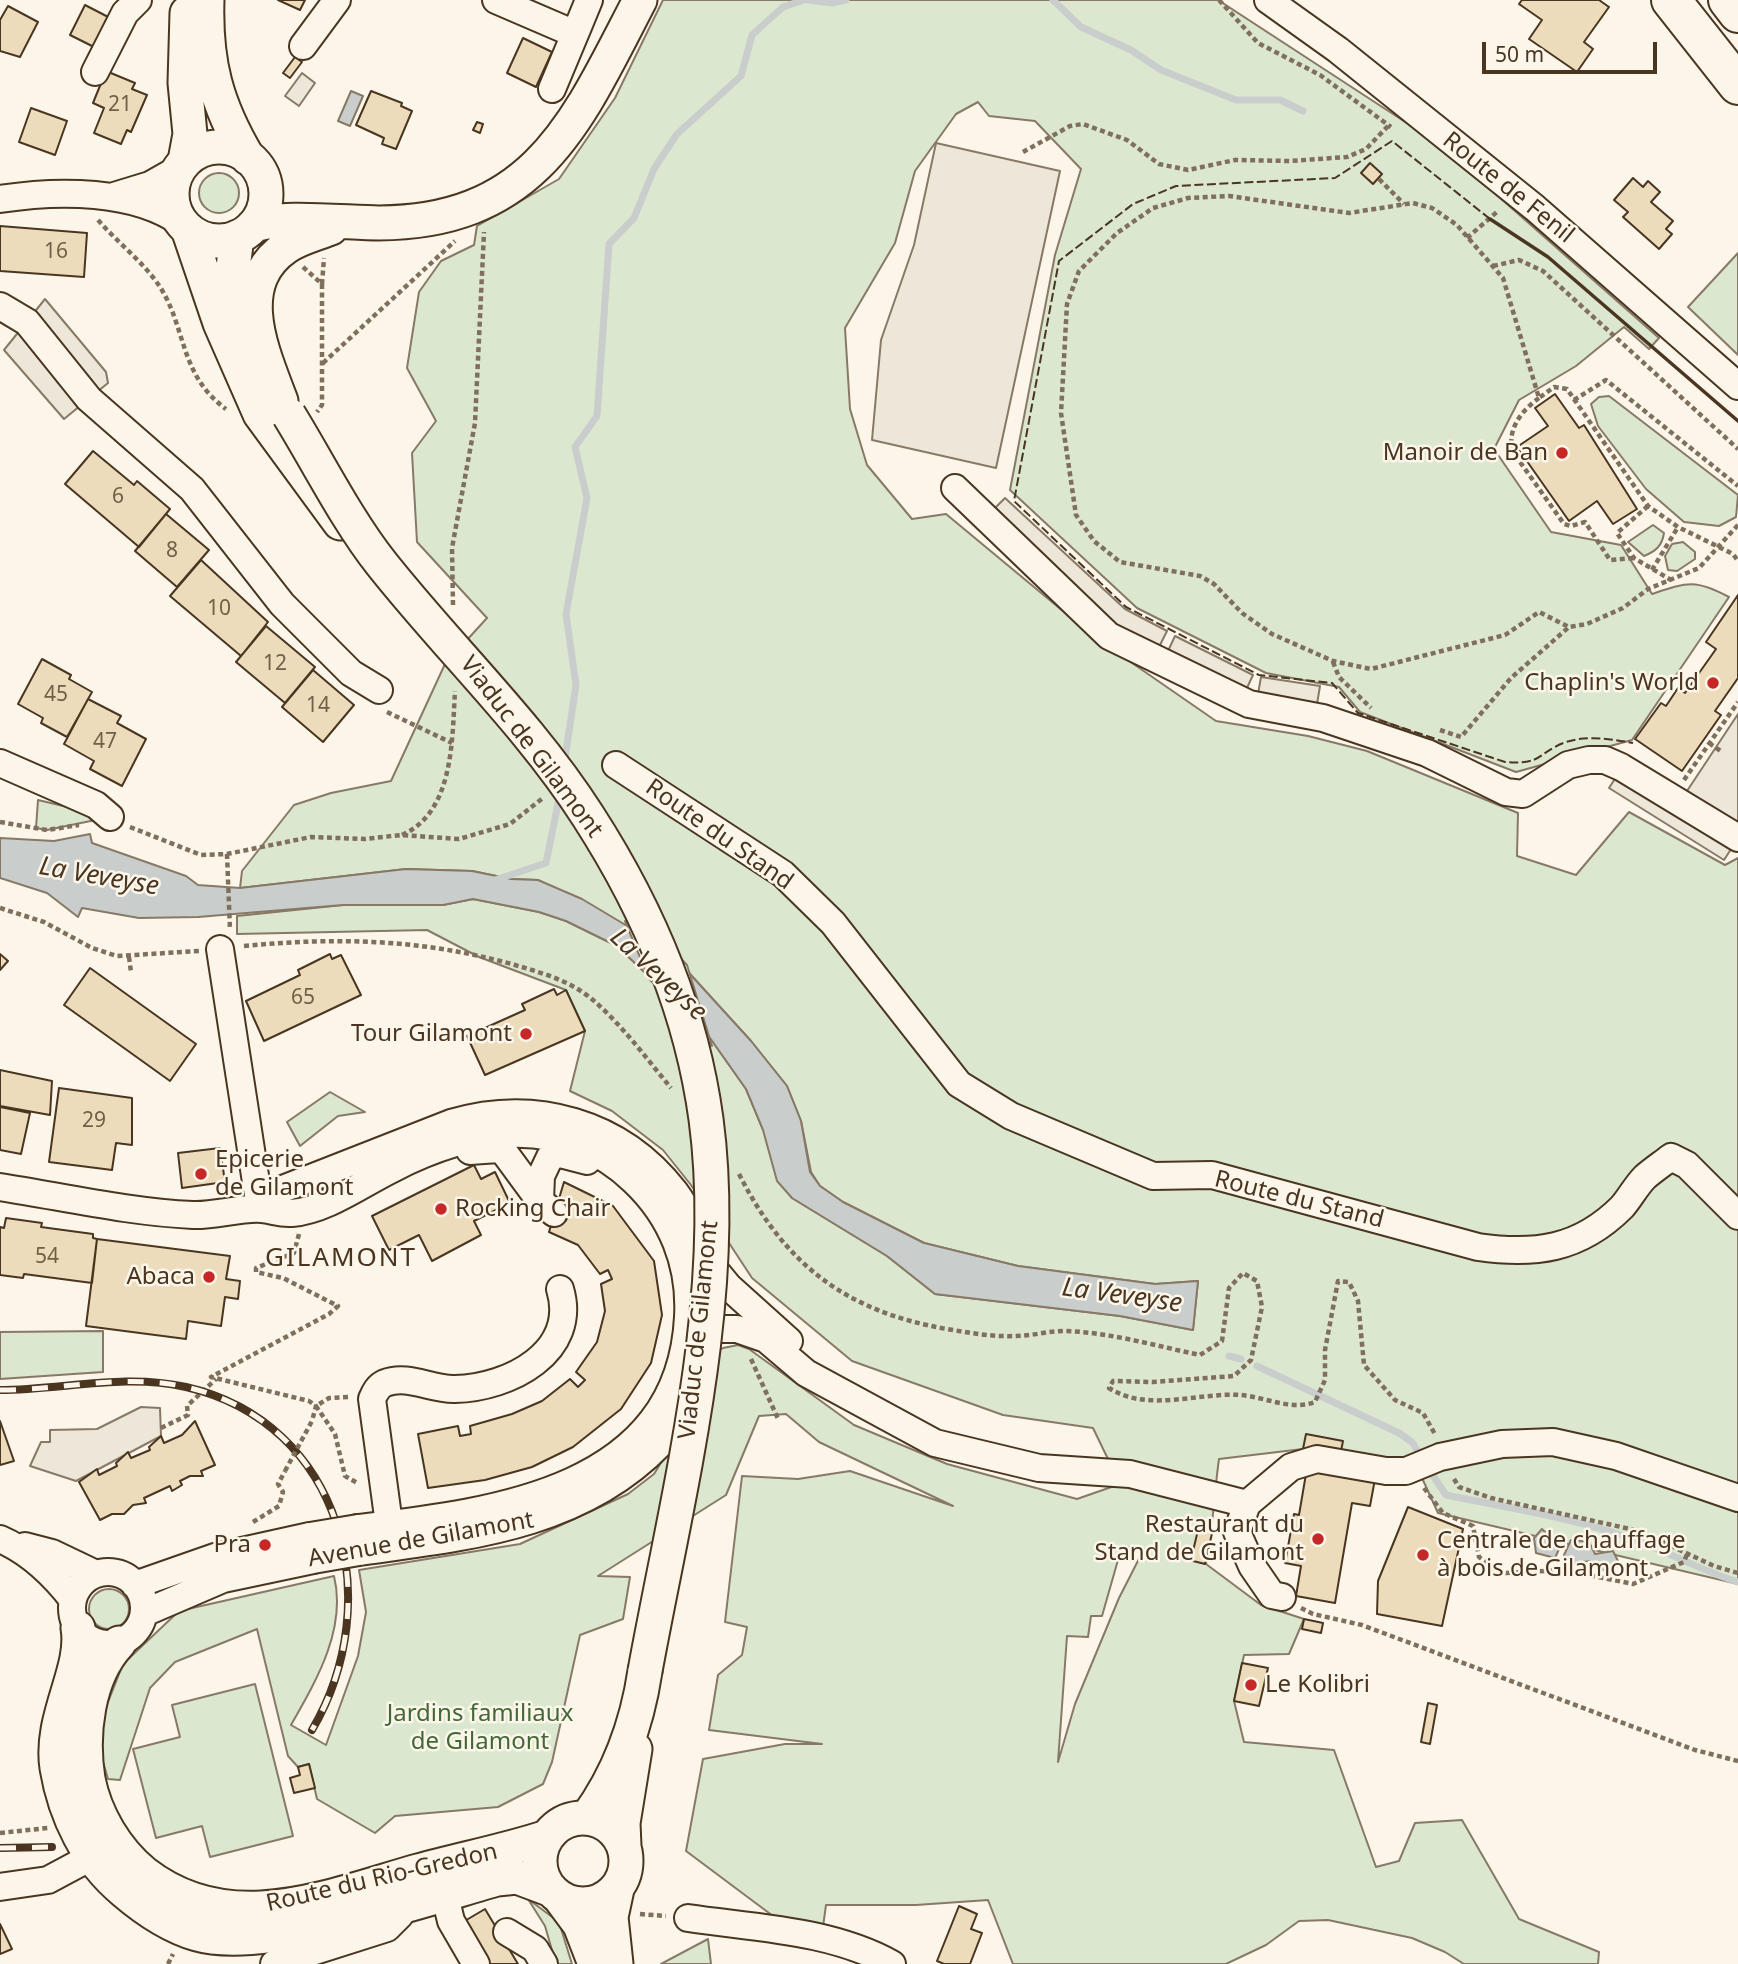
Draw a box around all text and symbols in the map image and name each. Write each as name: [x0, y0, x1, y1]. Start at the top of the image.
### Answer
scale bar: [1486, 28, 1661, 72]
text: 50 m: [1495, 40, 1544, 68]
house number: 21: [108, 92, 132, 118]
street label: Route de Fenil: [1437, 126, 1579, 250]
house number: 16: [44, 239, 68, 265]
place label: Manoir de Ban: [1383, 439, 1548, 467]
marker: Manoir de Ban: [1554, 445, 1570, 461]
house number: 6: [112, 484, 124, 510]
house number: 8: [166, 538, 178, 564]
house number: 10: [207, 596, 231, 622]
house number: 12: [263, 651, 287, 677]
street label: Viaduc de Gilamont: [453, 651, 609, 843]
place label: Chaplin's World: [1524, 669, 1699, 697]
marker: Chaplin's World: [1705, 675, 1721, 691]
house number: 45: [44, 682, 68, 708]
house number: 14: [306, 693, 330, 719]
house number: 47: [93, 729, 117, 755]
street label: Route du Stand: [640, 773, 798, 897]
water label: La Veveyse: [37, 851, 161, 903]
water label: La Veveyse: [603, 922, 713, 1028]
house number: 65: [291, 985, 315, 1011]
place label: Tour Gilamont: [351, 1020, 512, 1048]
marker: Tour Gilamont: [518, 1026, 534, 1042]
house number: 29: [82, 1108, 106, 1134]
place label: Epicerie de Gilamont: [215, 1146, 353, 1202]
street label: Route du Stand: [1211, 1165, 1387, 1235]
marker: Epicerie de Gilamont: [193, 1166, 209, 1182]
place label: Rocking Chair: [455, 1195, 610, 1223]
marker: Rocking Chair: [433, 1201, 449, 1217]
street label: Viaduc de Gilamont: [673, 1219, 725, 1441]
district label: GILAMONT: [266, 1243, 416, 1275]
house number: 54: [35, 1244, 59, 1270]
place label: Abaca: [126, 1263, 195, 1291]
marker: Abaca: [201, 1269, 217, 1285]
water label: La Veveyse: [1060, 1272, 1184, 1320]
street label: Avenue de Gilamont: [306, 1506, 536, 1574]
place label: Restaurant du Stand de Gilamont: [1095, 1511, 1304, 1567]
place label: Centrale de chauffage à bois de Gilamont: [1437, 1527, 1686, 1583]
place label: Pra: [214, 1531, 251, 1559]
marker: Restaurant du Stand de Gilamont: [1310, 1531, 1326, 1547]
marker: Pra: [257, 1537, 273, 1553]
marker: Centrale de chauffage à bois de Gilamont: [1415, 1547, 1431, 1563]
place label: Le Kolibri: [1265, 1671, 1370, 1699]
marker: Le Kolibri: [1243, 1677, 1259, 1693]
park label: Jardins familiaux de Gilamont: [387, 1700, 573, 1756]
street label: Route du Rio-Gredon: [264, 1837, 500, 1919]

